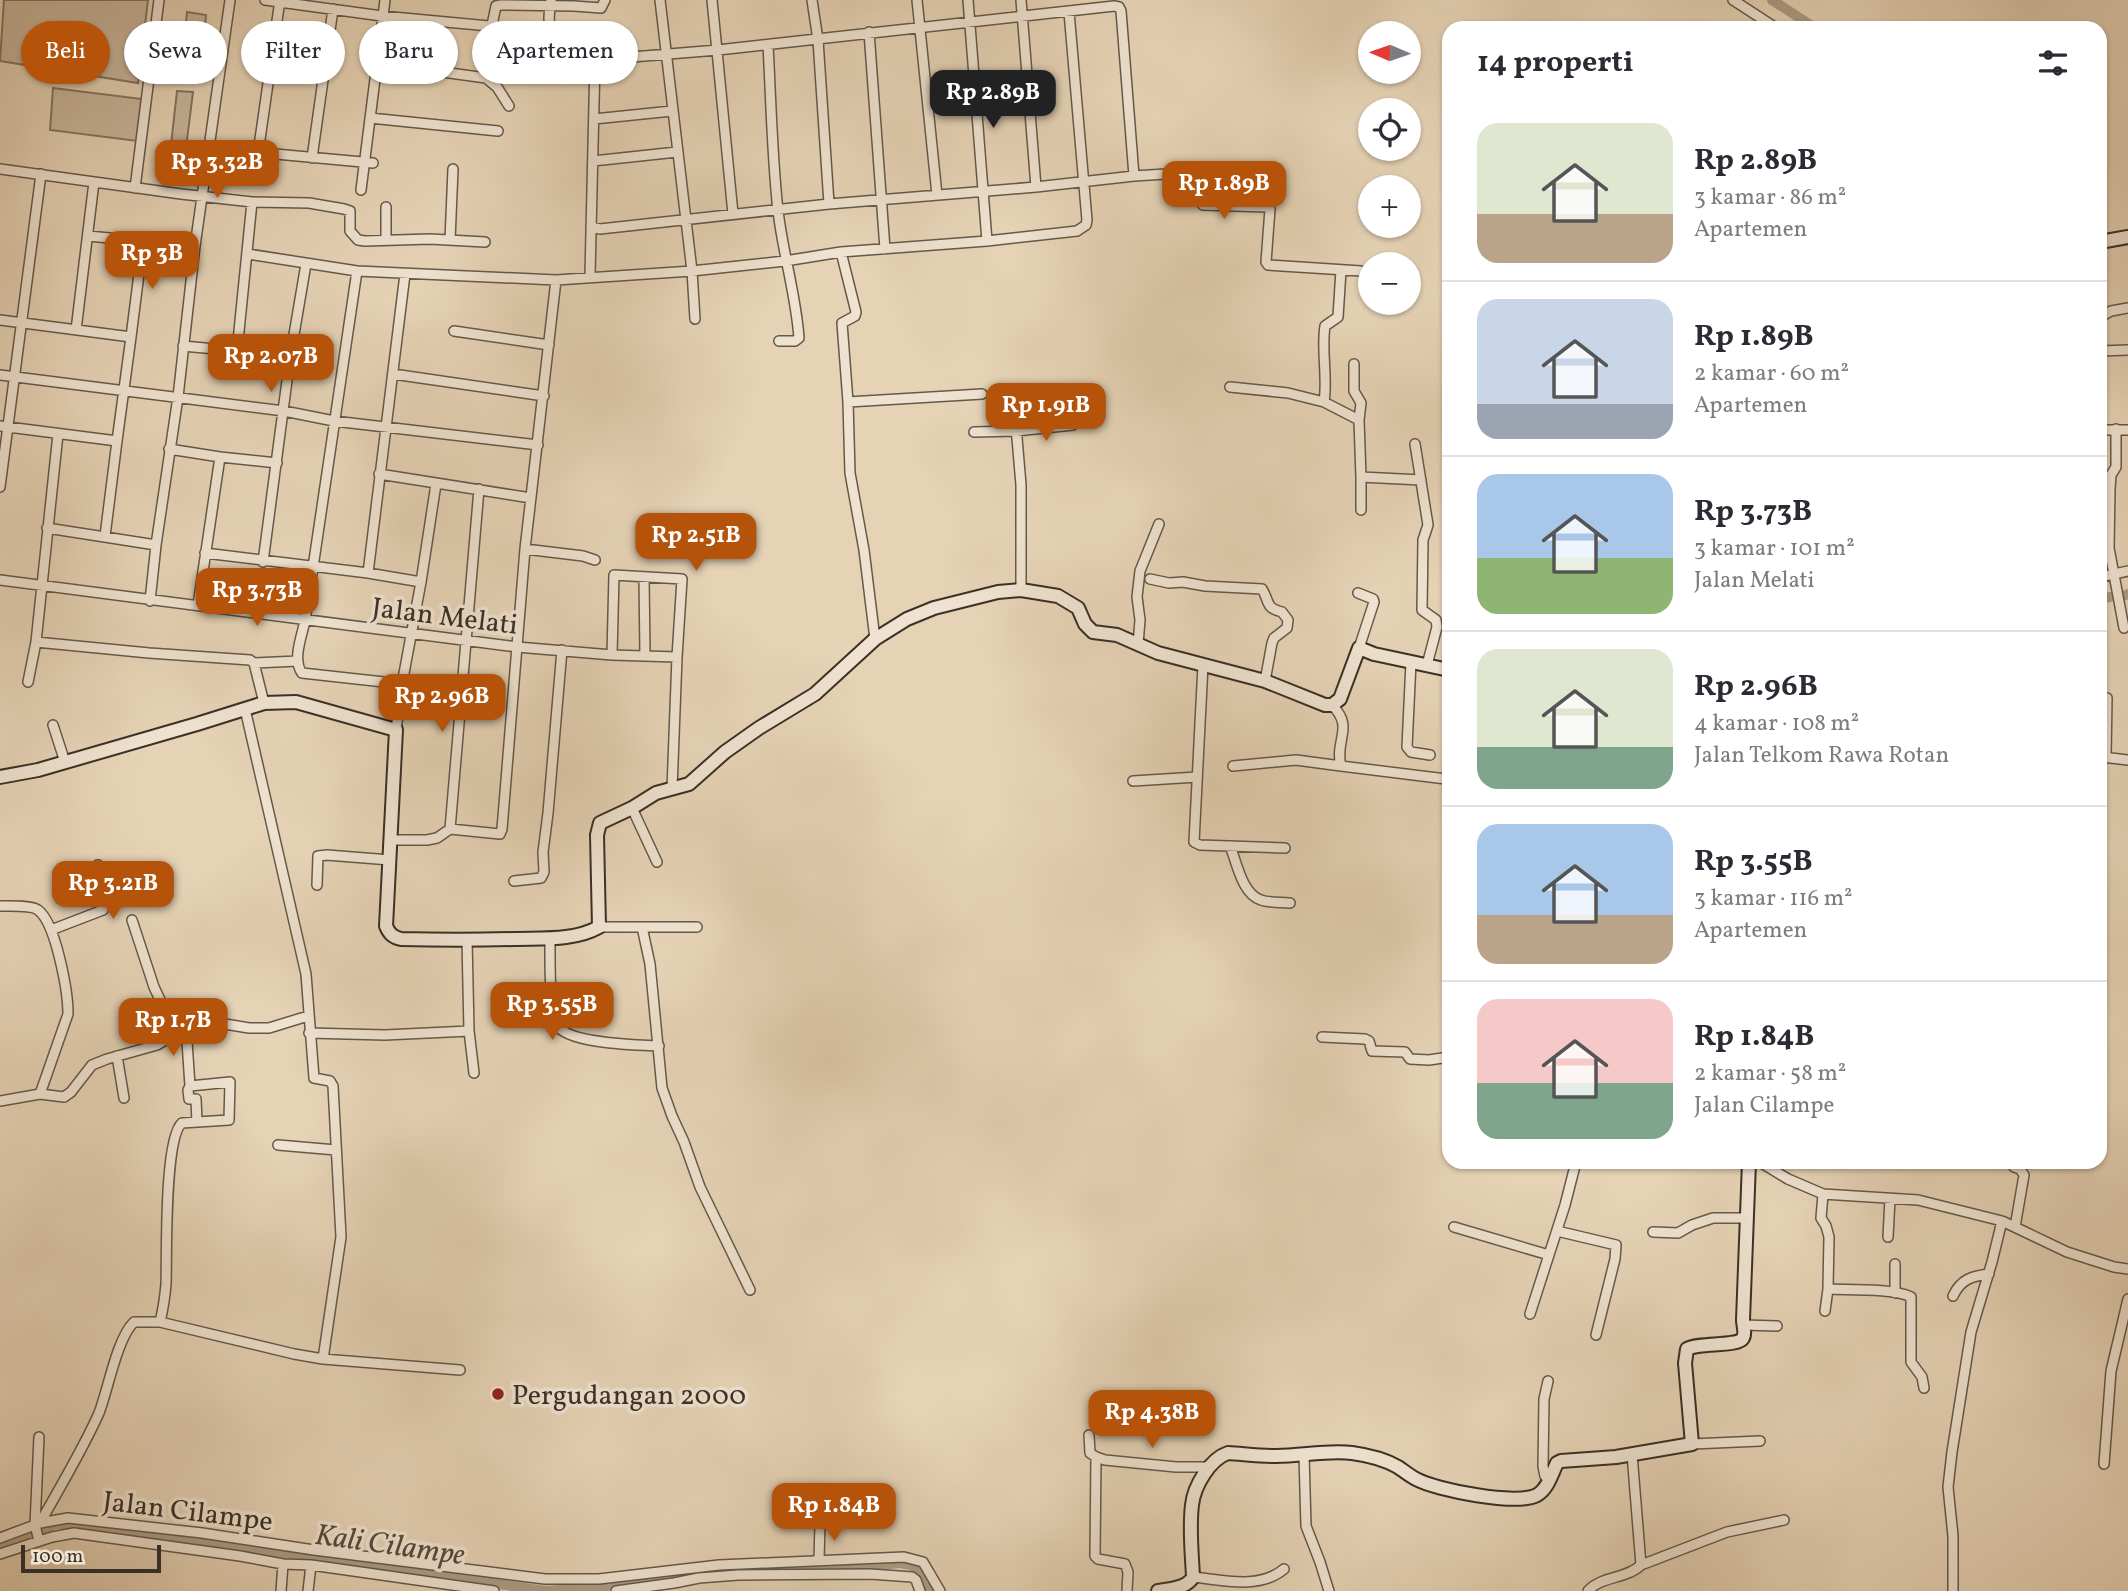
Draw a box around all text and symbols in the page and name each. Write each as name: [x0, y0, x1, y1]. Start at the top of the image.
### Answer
chip: Beli: [21, 21, 110, 84]
chip: Sewa: [124, 21, 227, 84]
chip: Filter: [241, 21, 345, 84]
chip: Baru: [359, 21, 458, 84]
chip: Apartemen: [472, 21, 638, 84]
north arrow: [1358, 21, 1421, 84]
map controls: [1358, 21, 1421, 315]
text: 14 properti: [1477, 42, 1634, 84]
icon: filters: [2034, 44, 2072, 82]
pin: Rp 2.89B: [921, 71, 1065, 130]
text: Rp 2.89B: [946, 77, 1040, 109]
button: locate: [1358, 98, 1421, 161]
pin: Rp 3.32B: [145, 140, 289, 200]
text: Rp 2.89B: [1694, 140, 1817, 182]
text: Rp 3.32B: [171, 147, 263, 179]
icon: home: [1533, 151, 1617, 235]
pin: Rp 1.89B: [1152, 162, 1296, 221]
text: Rp 1.89B: [1178, 168, 1270, 200]
button: +: [1358, 175, 1421, 238]
text: 3 kamar · 86 m²: [1694, 182, 1846, 214]
text: Apartemen: [1694, 214, 1807, 246]
pin: Rp 3B: [103, 232, 201, 291]
text: Rp 3B: [121, 238, 183, 270]
button: −: [1358, 252, 1421, 315]
text: Rp 1.89B: [1694, 316, 1814, 358]
icon: home: [1533, 327, 1617, 411]
pin: Rp 2.07B: [199, 334, 343, 394]
text: Rp 2.07B: [224, 341, 318, 373]
text: 2 kamar · 60 m²: [1694, 358, 1849, 390]
pin: Rp 1.91B: [974, 384, 1118, 443]
text: Rp 1.91B: [1002, 390, 1090, 422]
text: Apartemen: [1694, 390, 1807, 422]
text: Rp 3.73B: [1694, 491, 1812, 533]
icon: home: [1533, 502, 1617, 586]
pin: Rp 2.51B: [624, 514, 768, 573]
text: Rp 2.51B: [651, 520, 741, 552]
text: 3 kamar · 101 m²: [1694, 533, 1855, 565]
text: Jalan Melati: [1694, 565, 1815, 597]
pin: Rp 3.73B: [185, 568, 329, 628]
text: Rp 3.73B: [212, 575, 302, 607]
street label: Jalan Melati: [369, 589, 520, 646]
text: Rp 2.96B: [1694, 666, 1818, 708]
pin: Rp 2.96B: [370, 674, 514, 734]
icon: home: [1533, 677, 1617, 761]
text: Rp 2.96B: [395, 681, 489, 713]
text: 4 kamar · 108 m²: [1694, 708, 1859, 740]
text: Jalan Telkom Rawa Rotan: [1694, 740, 1949, 772]
text: Rp 3.55B: [1694, 841, 1812, 883]
icon: home: [1533, 852, 1617, 936]
pin: Rp 3.21B: [41, 862, 185, 921]
text: Rp 3.21B: [68, 868, 158, 900]
text: 3 kamar · 116 m²: [1694, 883, 1853, 915]
text: Apartemen: [1694, 915, 1807, 947]
pin: Rp 3.55B: [480, 982, 624, 1042]
text: Rp 3.55B: [507, 989, 597, 1021]
pin: Rp 1.7B: [108, 998, 238, 1058]
text: Rp 1.7B: [135, 1005, 211, 1037]
text: Rp 1.84B: [1694, 1016, 1814, 1058]
icon: home: [1533, 1027, 1617, 1111]
text: 2 kamar · 58 m²: [1694, 1058, 1846, 1090]
text: Jalan Cilampe: [1694, 1090, 1834, 1122]
place label: Pergudangan 2000: [512, 1377, 746, 1416]
marker: Pergudangan 2000: [490, 1386, 506, 1402]
pin: Rp 4.38B: [1080, 1390, 1224, 1450]
text: Rp 4.38B: [1105, 1397, 1199, 1429]
street label: Jalan Cilampe: [100, 1483, 275, 1542]
pin: Rp 1.84B: [762, 1484, 906, 1543]
text: Rp 1.84B: [788, 1490, 880, 1522]
water label: Kali Cilampe: [312, 1515, 467, 1577]
scale bar: [21, 1542, 161, 1574]
text: 100 m: [32, 1544, 83, 1570]

